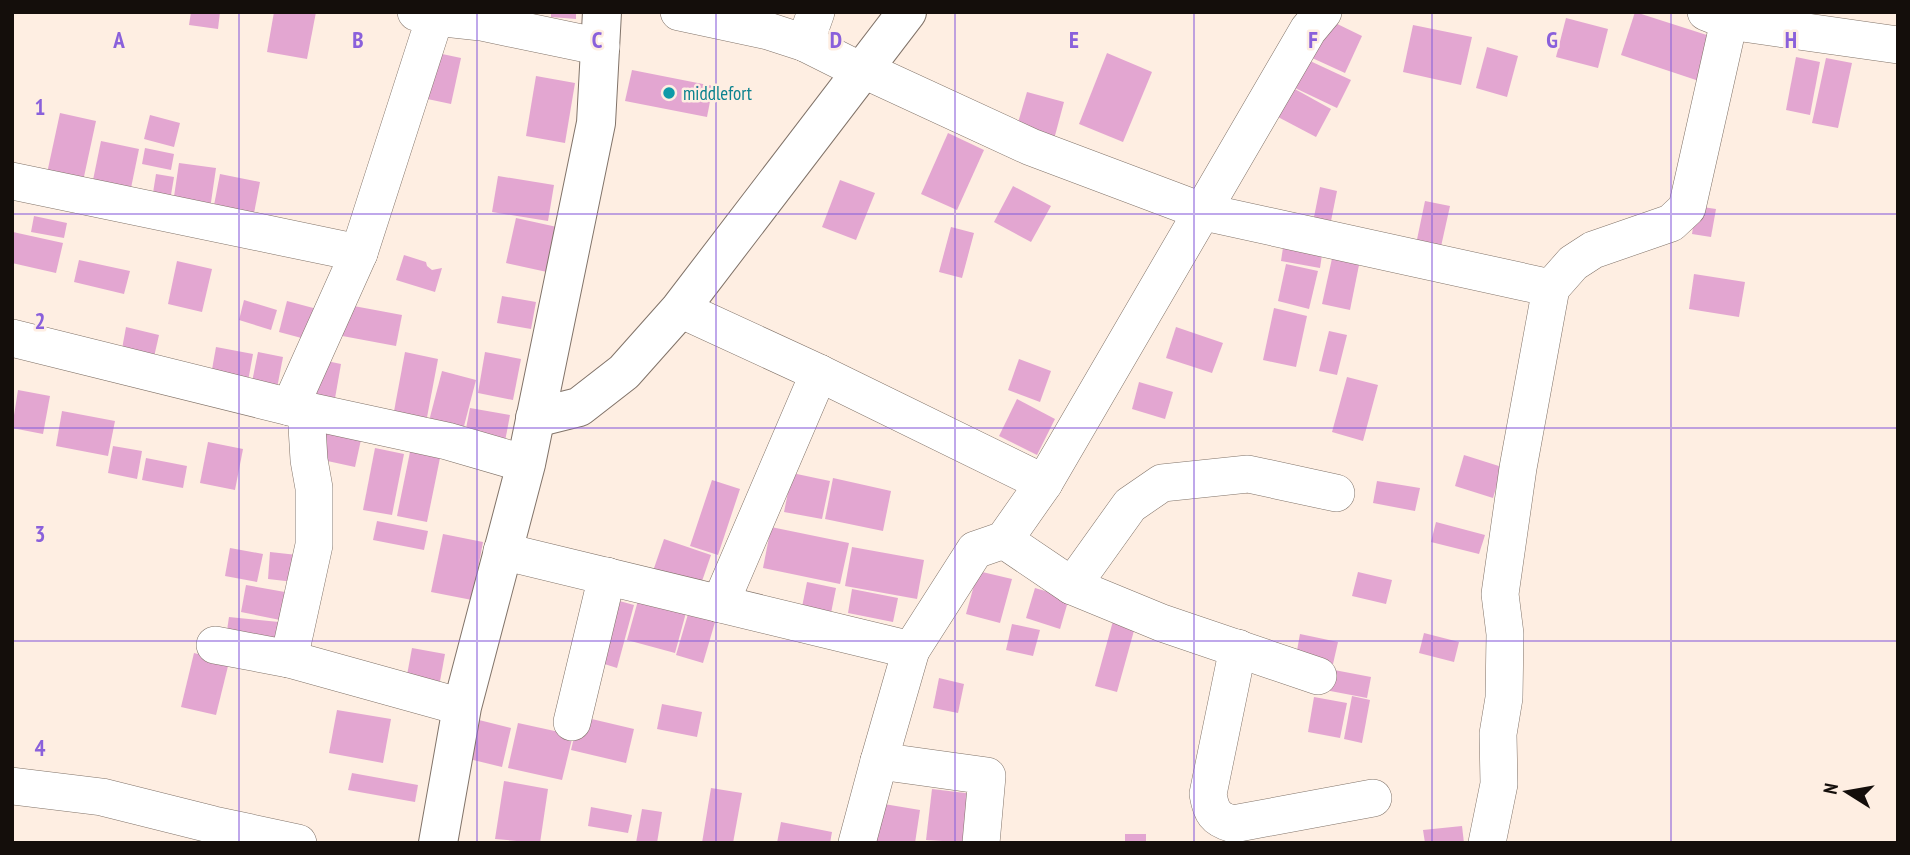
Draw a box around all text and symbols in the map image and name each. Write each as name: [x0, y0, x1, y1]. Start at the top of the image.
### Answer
text: A: [112, 25, 125, 54]
text: B: [352, 25, 364, 54]
text: C: [592, 25, 603, 54]
text: D: [830, 25, 842, 54]
text: E: [1069, 25, 1079, 54]
text: F: [1308, 25, 1318, 54]
text: G: [1546, 25, 1558, 54]
text: H: [1785, 25, 1797, 54]
place label: middlefort: [683, 81, 753, 105]
marker: middlefort: [661, 85, 677, 101]
text: 1: [35, 92, 46, 121]
text: 2: [35, 306, 46, 335]
text: 3: [35, 519, 46, 548]
text: 4: [35, 733, 46, 762]
north arrow: [1812, 757, 1882, 827]
text: N: [1818, 781, 1843, 796]

